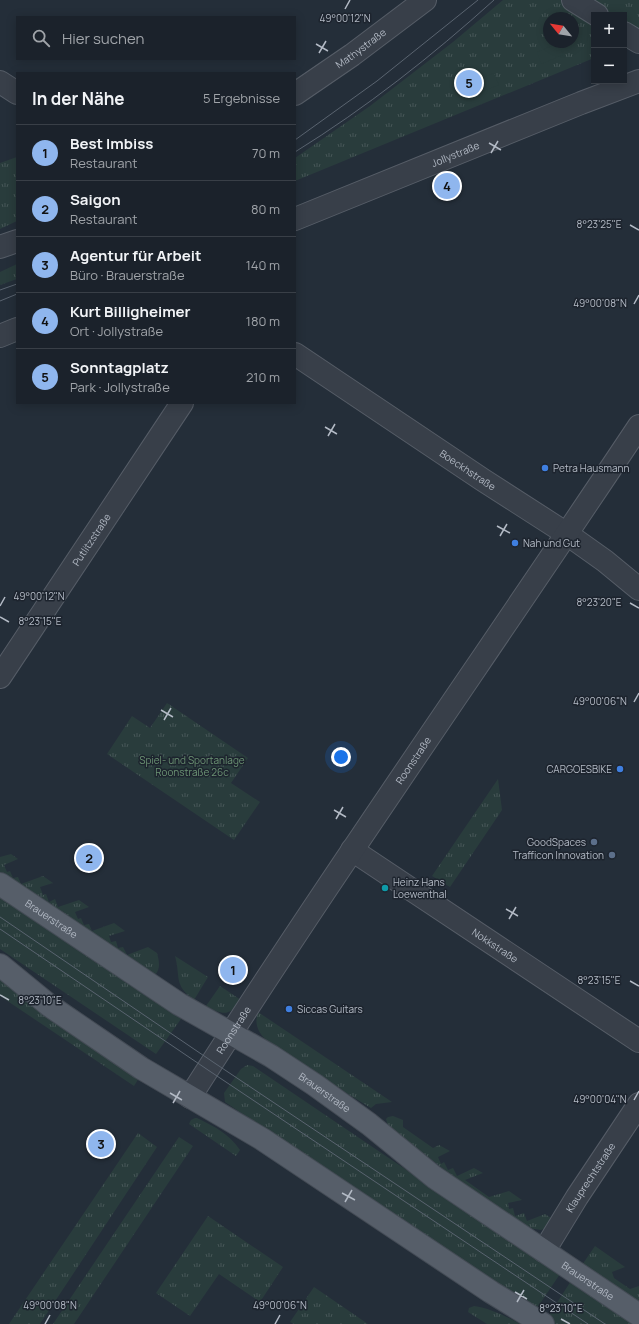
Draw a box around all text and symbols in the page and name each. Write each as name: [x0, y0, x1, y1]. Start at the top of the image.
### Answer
text: 49°00'12"N: [319, 11, 371, 25]
north arrow: [543, 12, 579, 48]
map controls: [591, 12, 627, 84]
button: +: [591, 12, 627, 48]
search box: [16, 16, 296, 60]
street label: Mathystraße: [333, 25, 389, 71]
icon: search: [30, 27, 52, 49]
text: Hier suchen: [62, 28, 144, 49]
button: −: [591, 48, 627, 84]
pin: 5: [456, 68, 482, 98]
text: In der Nähe: [32, 87, 125, 110]
text: 5 Ergebnisse: [203, 89, 280, 107]
text: Best Imbiss: [70, 133, 154, 154]
street label: Jollystraße: [429, 138, 482, 170]
text: 1: [42, 144, 48, 162]
text: 70 m: [252, 144, 280, 162]
text: Restaurant: [70, 154, 137, 172]
pin: 4: [434, 171, 460, 201]
text: Saigon: [70, 189, 121, 210]
text: 2: [41, 200, 49, 218]
text: 80 m: [251, 200, 280, 218]
text: Restaurant: [70, 210, 137, 228]
text: 8°23'25"E: [577, 217, 622, 231]
text: Agentur für Arbeit: [70, 245, 201, 266]
text: 3: [41, 256, 49, 274]
text: 140 m: [246, 256, 280, 274]
text: Büro · Brauerstraße: [70, 266, 185, 284]
text: 49°00'08"N: [573, 296, 627, 310]
text: Kurt Billigheimer: [70, 301, 191, 322]
text: 4: [41, 312, 49, 330]
text: 180 m: [246, 312, 280, 330]
text: Ort · Jollystraße: [70, 322, 163, 340]
text: Sonntagplatz: [70, 357, 169, 378]
text: 5: [41, 368, 49, 386]
text: 210 m: [246, 368, 280, 386]
text: Park · Jollystraße: [70, 378, 170, 396]
street label: Boeckhstraße: [437, 446, 499, 493]
place label: Petra Hausmann: [553, 461, 629, 475]
marker: Petra Hausmann: [540, 463, 550, 473]
street label: Putlitzstraße: [69, 511, 114, 568]
place label: Nah und Gut: [523, 536, 580, 550]
marker: Nah und Gut: [510, 538, 520, 548]
text: 49°00'12"N: [13, 589, 65, 603]
text: 8°23'20"E: [576, 595, 622, 609]
text: 8°23'15"E: [19, 614, 62, 628]
text: 49°00'06"N: [573, 694, 627, 708]
street label: Roonstraße: [392, 734, 434, 787]
your location: [331, 747, 351, 767]
park label: Spiel- und Sportanlage Roonstraße 26c: [139, 753, 245, 779]
place label: CARGOESBIKE: [546, 762, 612, 776]
marker: CARGOESBIKE: [615, 764, 625, 774]
place label: GoodSpaces: [527, 835, 586, 849]
marker: GoodSpaces: [589, 837, 599, 847]
pin: 2: [76, 843, 102, 873]
place label: Trafficon Innovation: [513, 848, 604, 862]
marker: Trafficon Innovation: [607, 850, 617, 860]
place label: Heinz Hans Loewenthal: [393, 875, 447, 901]
marker: Heinz Hans Loewenthal: [380, 883, 390, 893]
street label: Brauerstraße: [23, 896, 81, 941]
street label: Nokkstraße: [469, 925, 521, 966]
pin: 1: [220, 955, 246, 985]
text: 8°23'15"E: [578, 973, 621, 987]
text: 8°23'10"E: [18, 993, 62, 1007]
place label: Siccas Guitars: [297, 1002, 363, 1016]
street label: Roonstraße: [213, 1003, 254, 1056]
marker: Siccas Guitars: [284, 1004, 294, 1014]
street label: Brauerstraße: [296, 1069, 354, 1116]
text: 49°00'04"N: [573, 1092, 627, 1106]
pin: 3: [88, 1129, 114, 1159]
street label: Klauprechtstraße: [562, 1140, 618, 1215]
street label: Brauerstraße: [559, 1258, 617, 1303]
text: 49°00'08"N: [23, 1298, 77, 1312]
text: 49°00'06"N: [253, 1298, 307, 1312]
text: 8°23'10"E: [539, 1301, 583, 1315]

